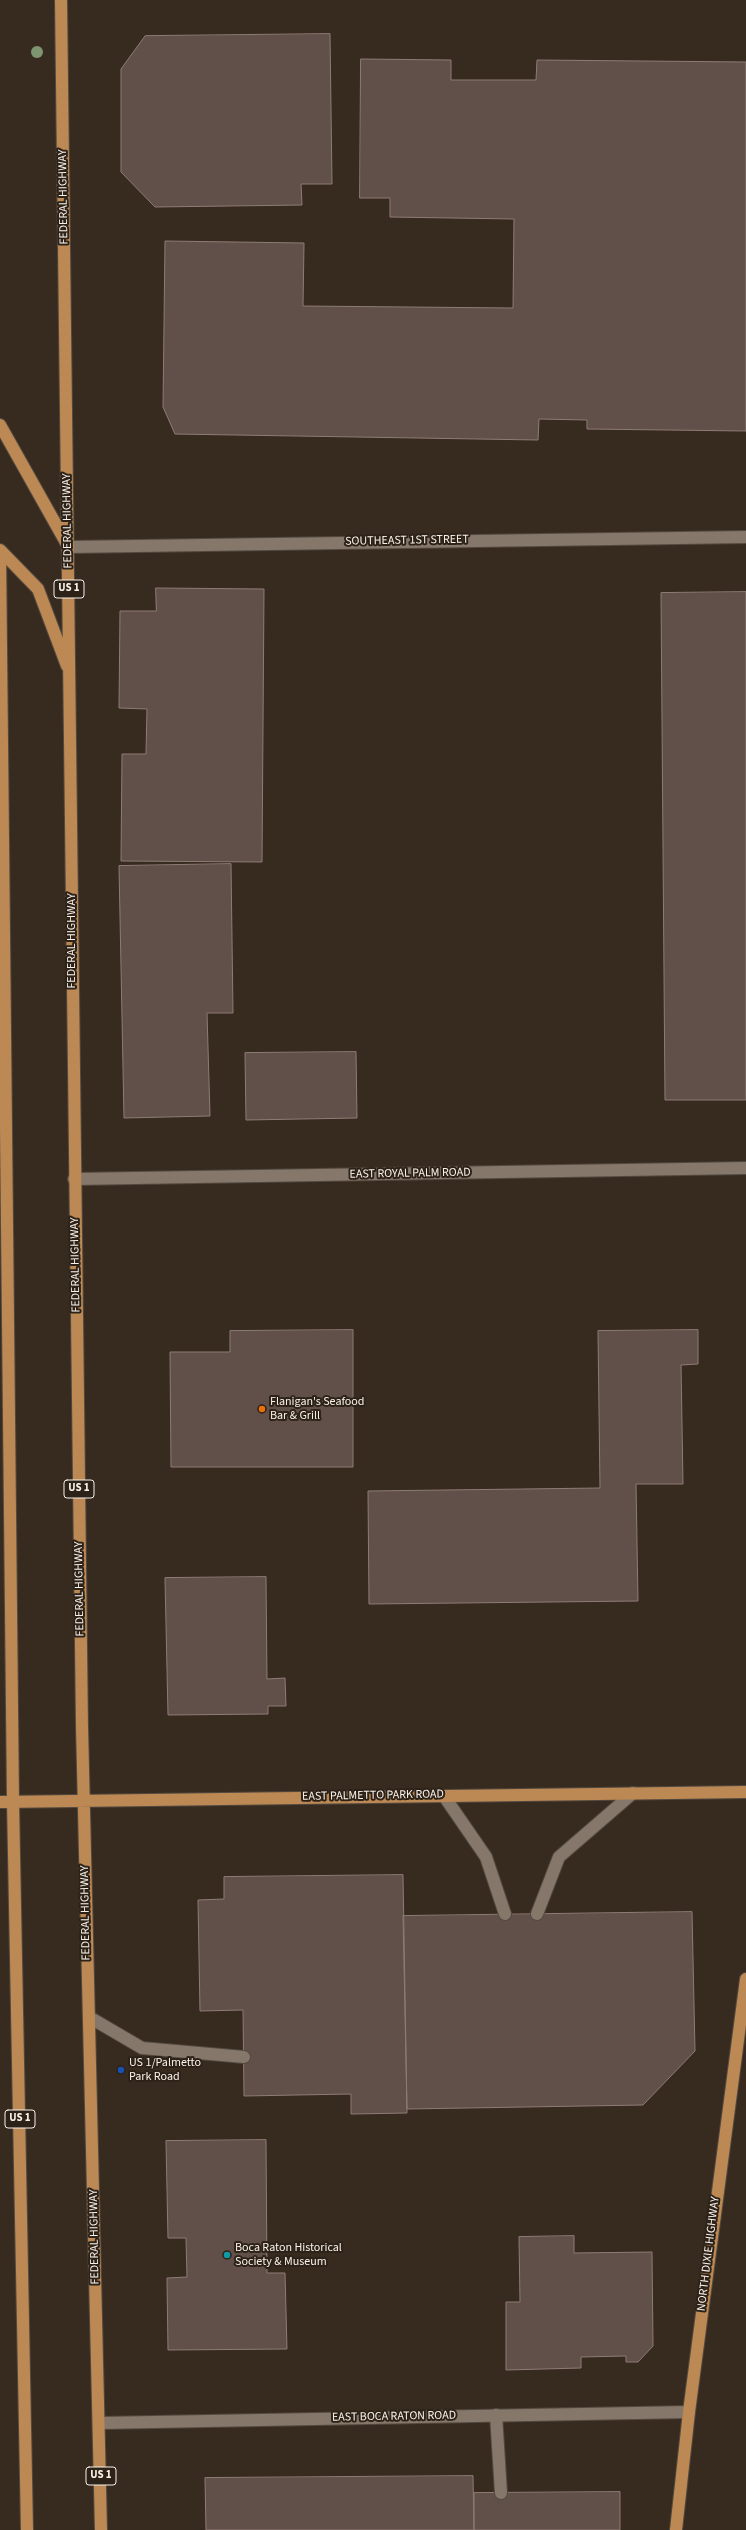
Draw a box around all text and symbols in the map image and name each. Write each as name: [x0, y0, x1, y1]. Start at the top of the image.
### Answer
street label: FEDERAL HIGHWAY: [56, 149, 72, 245]
street label: FEDERAL HIGHWAY: [60, 473, 76, 569]
street label: SOUTHEAST 1ST STREET: [345, 533, 469, 549]
road number: US 1: [54, 580, 84, 598]
street label: FEDERAL HIGHWAY: [65, 893, 79, 989]
street label: EAST ROYAL PALM ROAD: [349, 1166, 471, 1182]
street label: FEDERAL HIGHWAY: [68, 1217, 84, 1313]
place label: Flanigan's Seafood Bar & Grill: [270, 1395, 364, 1423]
marker: Flanigan's Seafood Bar & Grill: [257, 1404, 267, 1414]
road number: US 1: [64, 1480, 94, 1498]
street label: FEDERAL HIGHWAY: [72, 1541, 88, 1637]
street label: EAST PALMETTO PARK ROAD: [302, 1788, 444, 1804]
street label: FEDERAL HIGHWAY: [78, 1865, 94, 1961]
place label: US 1/Palmetto Park Road: [129, 2056, 201, 2084]
marker: US 1/Palmetto Park Road: [116, 2065, 126, 2075]
road number: US 1: [5, 2110, 35, 2128]
street label: FEDERAL HIGHWAY: [87, 2189, 103, 2285]
street label: NORTH DIXIE HIGHWAY: [695, 2196, 723, 2312]
place label: Boca Raton Historical Society & Museum: [235, 2241, 342, 2269]
marker: Boca Raton Historical Society & Museum: [222, 2250, 232, 2260]
street label: EAST BOCA RATON ROAD: [332, 2409, 456, 2425]
road number: US 1: [86, 2467, 116, 2485]

